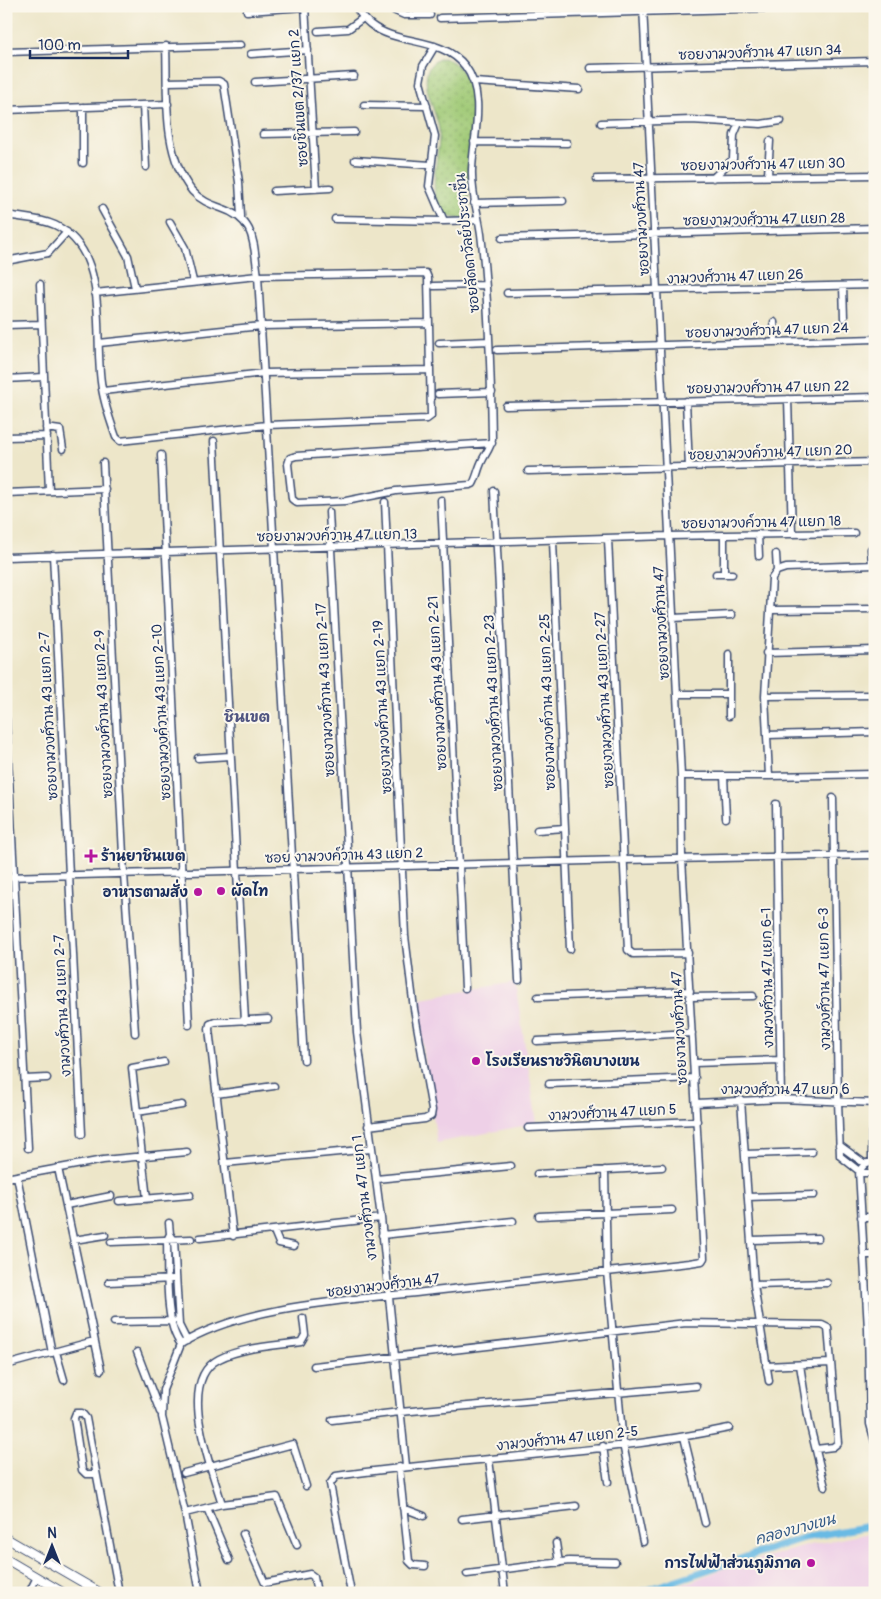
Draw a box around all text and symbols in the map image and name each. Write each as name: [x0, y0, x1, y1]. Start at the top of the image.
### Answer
scale bar: [30, 28, 128, 60]
street label: ซอยชินเขต 2/37 แยก 2: [285, 28, 312, 167]
text: 100 m: [38, 36, 81, 55]
street label: ซอยงามวงศ์วาน 47 แยก 34: [678, 40, 842, 64]
street label: ซอยงามวงศ์วาน 47 แยก 30: [681, 154, 845, 174]
street label: ซอยงามวงศ์วาน 47: [629, 161, 653, 276]
street label: ซอยลัดดาวัลย์ประชาชื่น: [447, 172, 483, 314]
street label: ซอยงามวงศ์วาน 47 แยก 28: [683, 209, 845, 229]
street label: งามวงศ์วาน 47 แยก 26: [666, 265, 804, 287]
street label: ซอยงามวงศ์วาน 47 แยก 24: [685, 318, 849, 342]
street label: ซอยงามวงศ์วาน 47 แยก 22: [686, 377, 850, 397]
street label: ซอยงามวงค์วาน 47 แยก 20: [687, 440, 853, 464]
street label: ซอยงามวงค์วาน 47 แยก 18: [681, 512, 841, 532]
street label: ซอยงามวงค์วาน 47 แยก 13: [257, 525, 418, 545]
street label: ซอยงามวงศ์วาน 47: [649, 565, 673, 680]
street label: ซอยงามวงศ์วาน 43 แยก 2-21: [423, 595, 451, 771]
street label: ซอยงามวงศ์วาน 43 แยก 2-17: [311, 602, 339, 778]
street label: ซอยงามวงศ์วาน 43 แยก 2-27: [590, 611, 618, 789]
street label: ซอยงามวงค์วาน 43 แยก 2-25: [535, 613, 559, 791]
street label: ซอยงามวงศ์วาน 43 แยก 2-23: [479, 614, 507, 792]
street label: ซอยงามวงศ์วาน 43 แยก 2-19: [368, 620, 396, 794]
street label: ซอยงามวงค์วาน 43 แยก 2-10: [147, 623, 175, 801]
street label: ซอยงามวงศ์วาน 43 แยก 2-9: [90, 629, 116, 799]
street label: ซอยงามวงศ์วาน 43 แยก 2-7: [35, 631, 61, 801]
district label: ชินเขต: [224, 708, 270, 727]
street label: ซอย งามวงค์วาน 43 แยก 2: [264, 843, 424, 867]
place label: ร้านยาชินเขต: [101, 846, 186, 865]
marker: ร้านยาชินเขต: [85, 850, 97, 862]
place label: อาหารตามสั่ง: [103, 879, 188, 901]
place label: ผัดไท: [231, 881, 268, 900]
marker: ผัดไท: [215, 885, 227, 897]
marker: อาหารตามสั่ง: [192, 886, 204, 898]
street label: งามวงศ์วาน 47 แยก 6-1: [757, 907, 777, 1049]
street label: งามวงศ์วาน 47 แยก 6-3: [814, 907, 834, 1051]
street label: งามวงศ์วาน 43 แยก 2-7: [49, 934, 75, 1078]
street label: ซอยงามวงศ์วาน 47: [667, 970, 691, 1085]
place label: โรงเรียนราชวินิตบางเขน: [485, 1051, 640, 1070]
marker: โรงเรียนราชวินิตบางเขน: [470, 1055, 482, 1067]
street label: งามวงศ์วาน 47 แยก 6: [720, 1080, 850, 1098]
street label: งามวงศ์วาน 47 แยก 5: [547, 1100, 677, 1124]
street label: งามวงศ์วาน 47 แยก 1: [347, 1134, 381, 1262]
street label: ซอยงามวงศ์วาน 47: [325, 1269, 441, 1301]
street label: งามวงศ์วาน 47 แยก 2-5: [495, 1422, 639, 1454]
water label: คลองบางเขน: [753, 1509, 838, 1549]
north arrow: [28, 1522, 78, 1572]
text: N: [47, 1525, 57, 1542]
place label: การไฟฟ้าส่วนภูมิภาค: [665, 1552, 801, 1574]
marker: การไฟฟ้าส่วนภูมิภาค: [805, 1557, 817, 1569]

